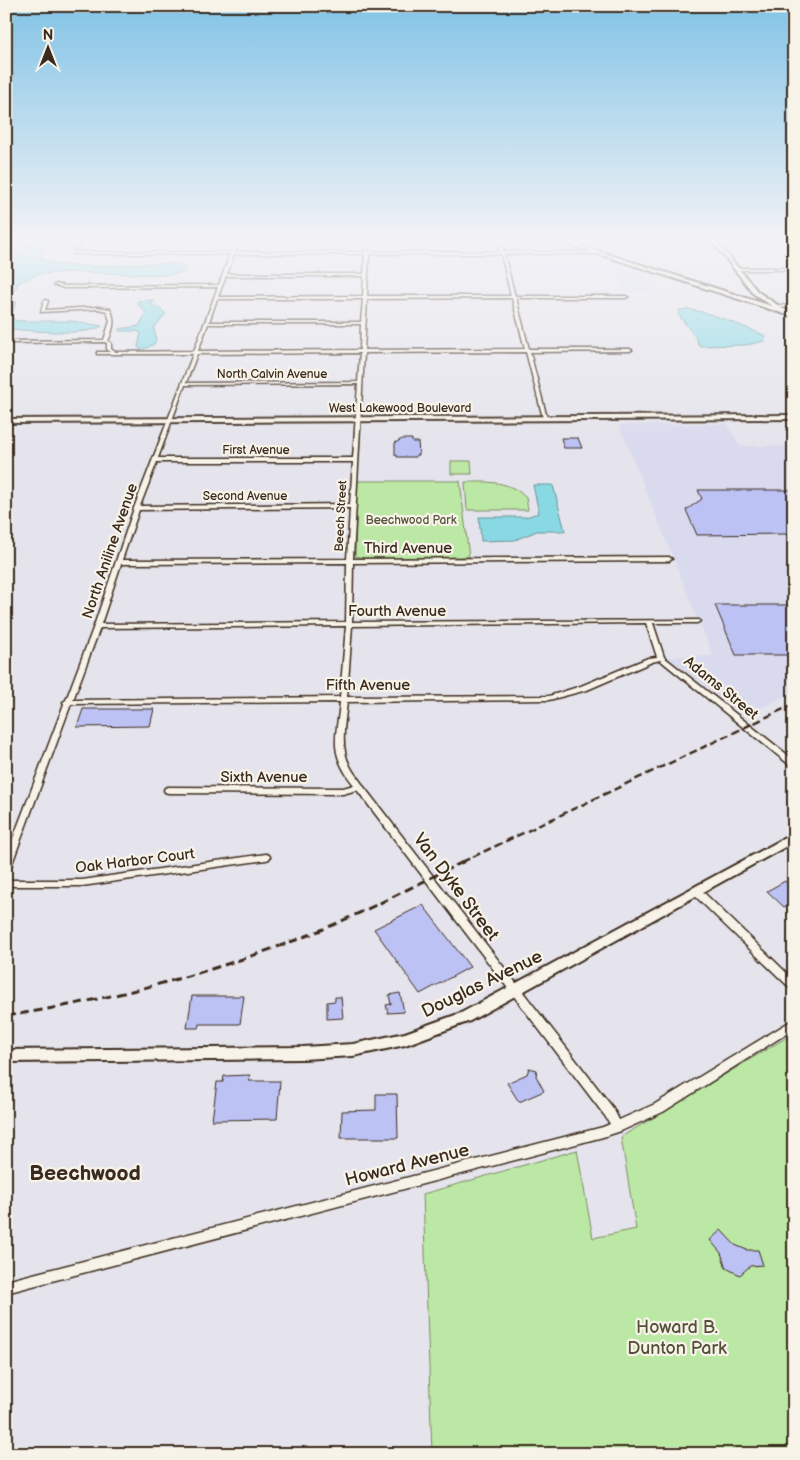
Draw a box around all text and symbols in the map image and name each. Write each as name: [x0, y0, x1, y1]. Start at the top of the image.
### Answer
north arrow: [22, 22, 72, 72]
text: N: [43, 27, 53, 44]
street label: North Calvin Avenue: [217, 367, 327, 382]
street label: West Lakewood Boulevard: [329, 401, 471, 416]
street label: First Avenue: [222, 443, 290, 458]
street label: Beech Street: [332, 480, 350, 552]
street label: North Aniline Avenue: [78, 481, 142, 621]
street label: Second Avenue: [203, 489, 287, 504]
park label: Beechwood Park: [365, 513, 457, 528]
street label: Third Avenue: [364, 539, 452, 558]
street label: Fourth Avenue: [348, 602, 446, 621]
street label: Adams Street: [680, 652, 763, 724]
street label: Fifth Avenue: [326, 676, 410, 695]
street label: Sixth Avenue: [221, 768, 308, 787]
street label: Van Dyke Street: [409, 829, 504, 945]
street label: Oak Harbor Court: [74, 844, 196, 878]
street label: Douglas Avenue: [418, 946, 546, 1022]
street label: Howard Avenue: [343, 1139, 472, 1191]
district label: Beechwood: [29, 1161, 141, 1186]
park label: Howard B. Dunton Park: [627, 1317, 727, 1359]

